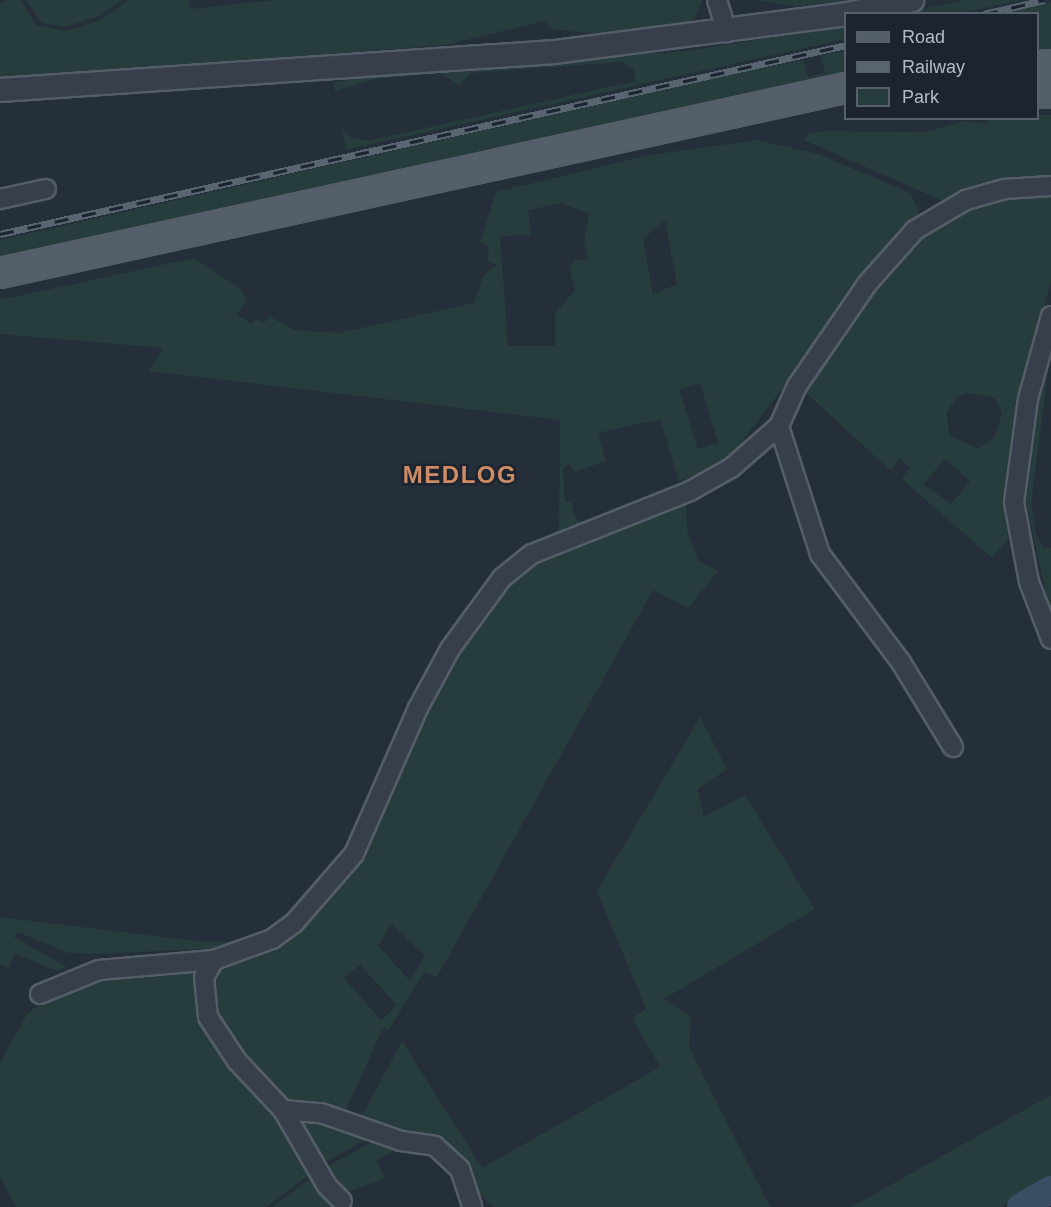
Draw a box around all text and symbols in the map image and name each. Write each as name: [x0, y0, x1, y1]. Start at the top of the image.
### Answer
legend: [844, 12, 1039, 120]
text: Road: [902, 27, 945, 47]
text: Railway: [902, 57, 965, 77]
text: Park: [902, 87, 939, 107]
district label: MEDLOG: [403, 461, 517, 489]

